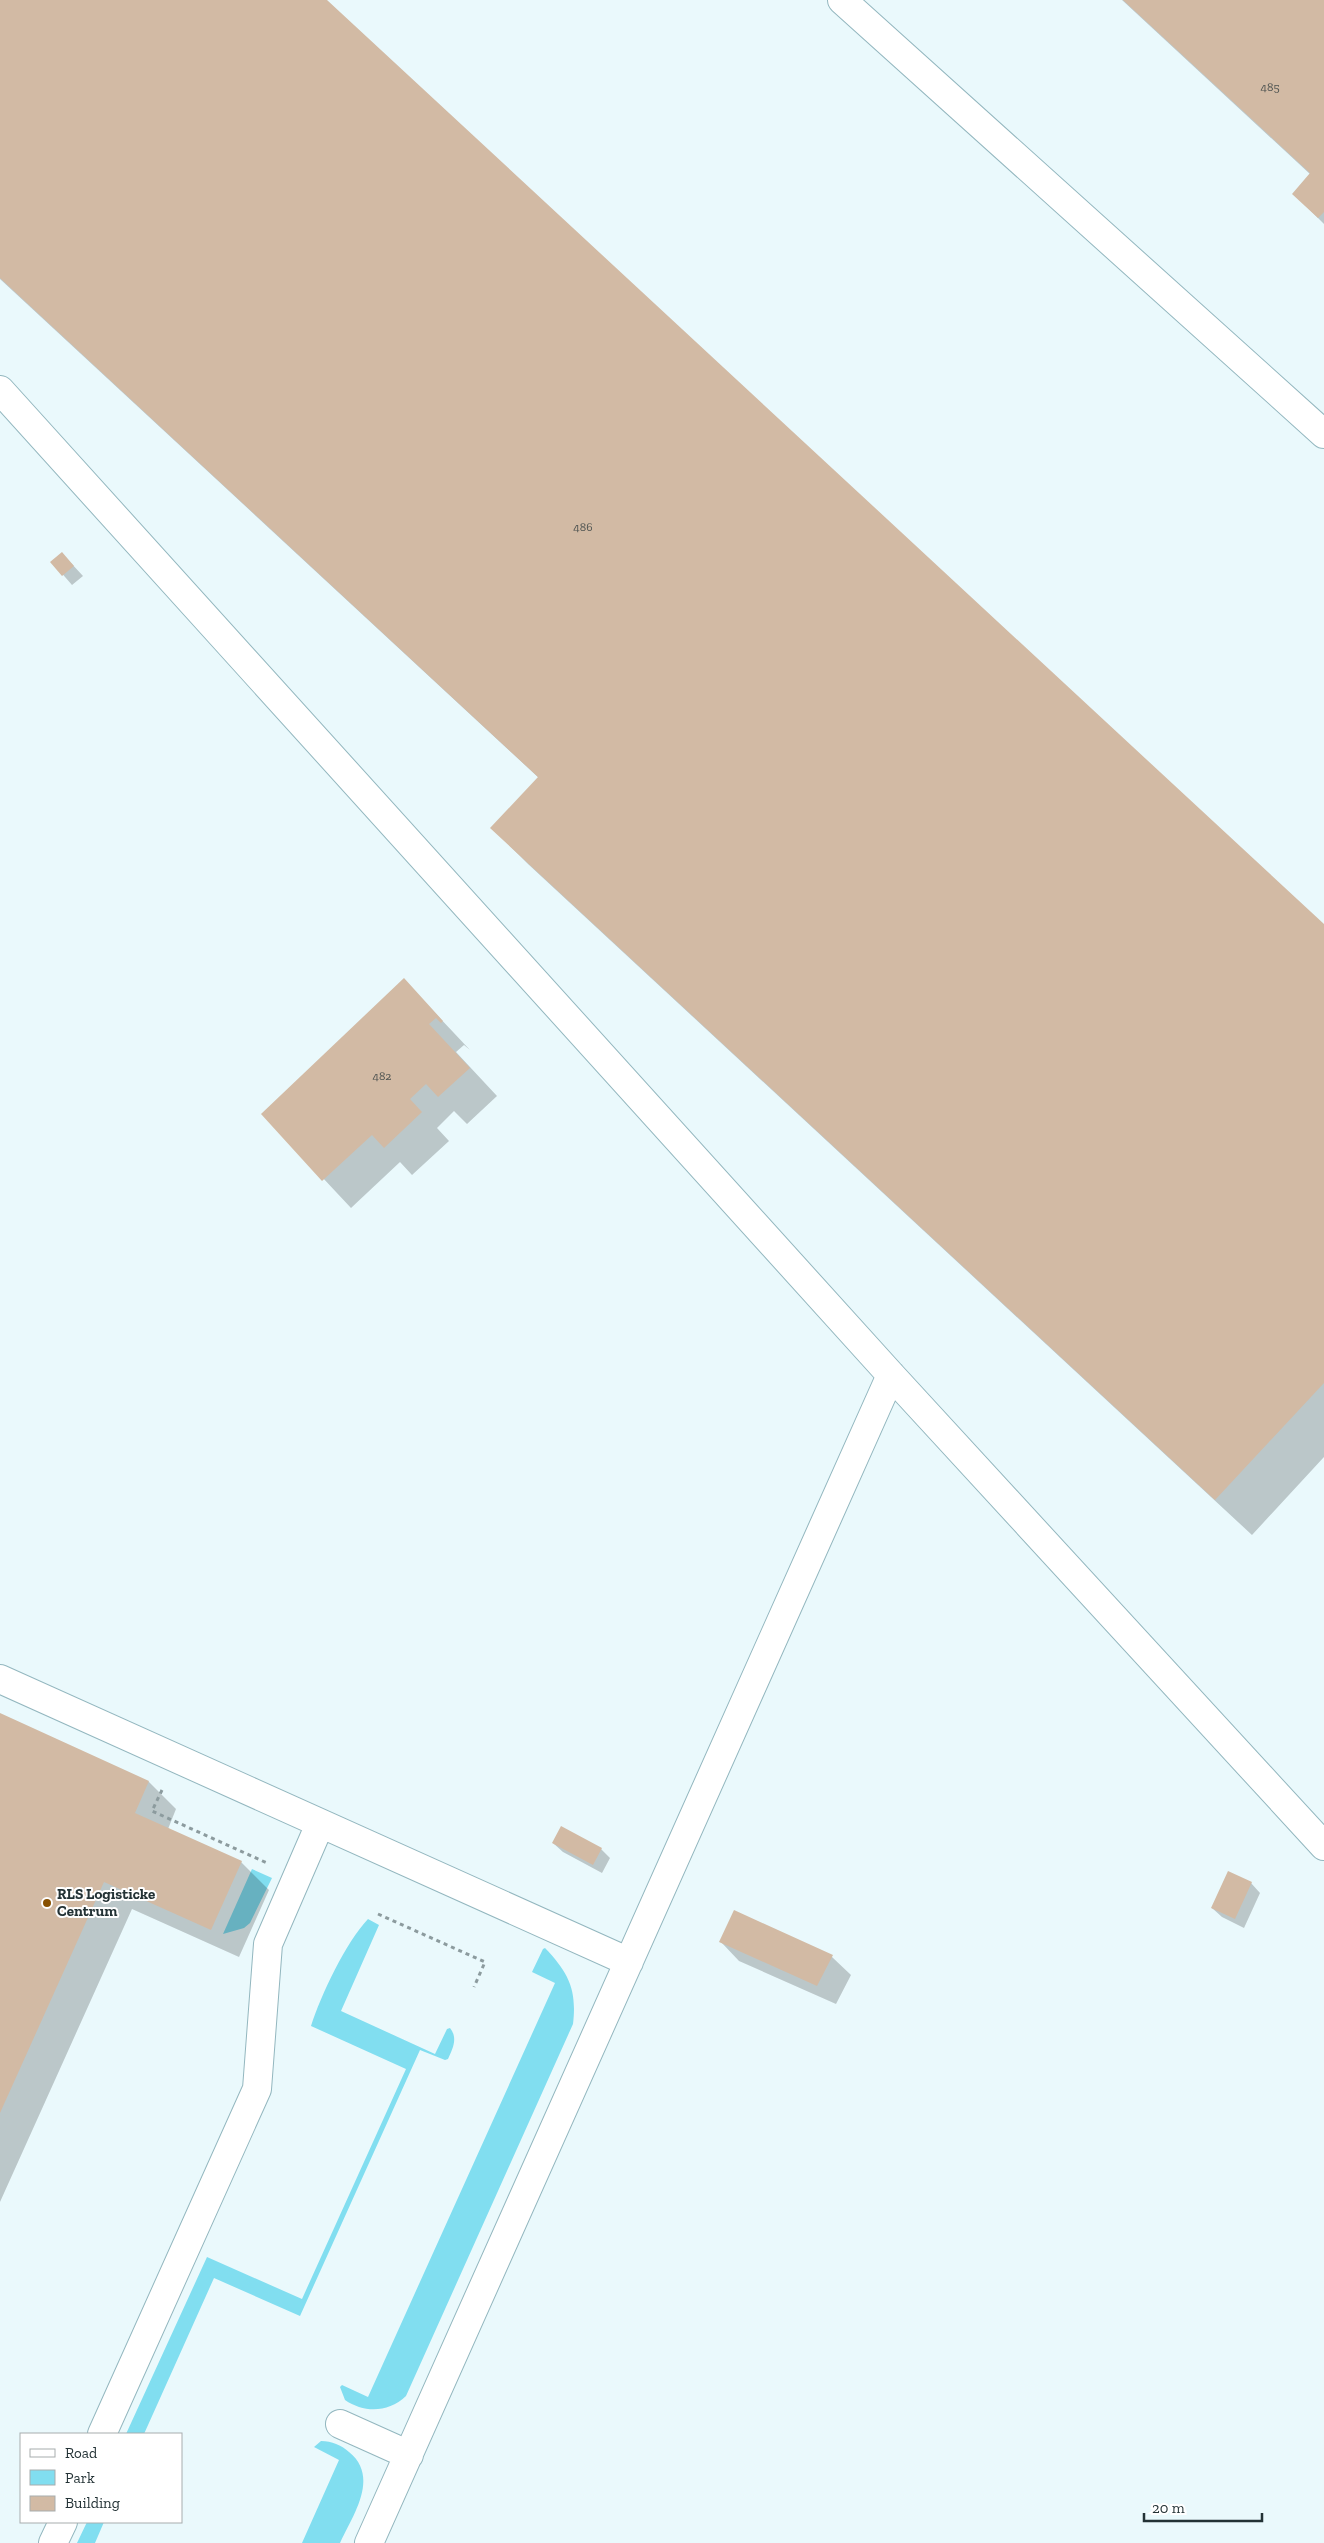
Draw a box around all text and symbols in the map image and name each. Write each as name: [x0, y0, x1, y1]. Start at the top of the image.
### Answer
house number: 485: [1260, 80, 1280, 94]
house number: 486: [573, 520, 593, 534]
house number: 482: [372, 1069, 392, 1083]
place label: RLS Logisticke Centrum: [57, 1885, 155, 1920]
marker: RLS Logisticke Centrum: [41, 1897, 53, 1909]
legend: [20, 2433, 182, 2523]
text: Road: [65, 2444, 98, 2462]
text: Park: [65, 2469, 95, 2487]
scale bar: [1144, 2490, 1262, 2522]
text: Building: [65, 2494, 120, 2512]
text: 20 m: [1152, 2499, 1185, 2517]

